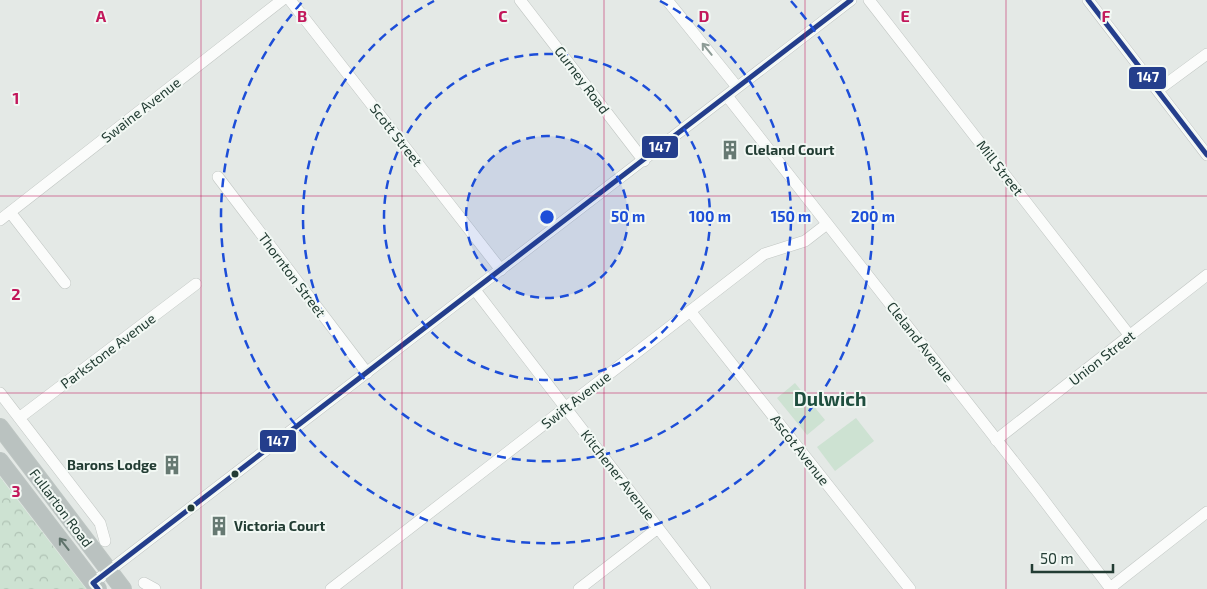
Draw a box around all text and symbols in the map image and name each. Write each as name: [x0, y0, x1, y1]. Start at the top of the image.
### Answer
text: A: [96, 6, 107, 25]
text: B: [297, 6, 307, 25]
text: C: [498, 6, 508, 25]
text: D: [699, 6, 710, 25]
text: E: [900, 6, 910, 25]
text: F: [1102, 6, 1111, 25]
street label: Gurney Road: [551, 42, 613, 117]
one-way arrow: [701, 43, 712, 56]
line badge: 147: [1128, 66, 1167, 90]
text: 147: [1137, 68, 1160, 85]
street label: Swaine Avenue: [98, 73, 184, 146]
text: 1: [13, 88, 19, 107]
street label: Scott Street: [367, 100, 426, 170]
line badge: 147: [641, 135, 679, 159]
street label: Mill Street: [973, 137, 1027, 199]
text: 147: [649, 138, 672, 155]
building icon: Cleland Court: [719, 139, 741, 161]
place label: Cleland Court: [745, 141, 835, 158]
text: 50 m: [611, 207, 645, 225]
text: 100 m: [689, 207, 731, 225]
text: 150 m: [771, 207, 811, 225]
text: 200 m: [851, 207, 895, 225]
centre of rings: [538, 208, 556, 226]
street label: Thornton Street: [255, 229, 330, 320]
text: 2: [11, 284, 21, 303]
street label: Cleland Avenue: [884, 298, 957, 385]
street label: Parkstone Avenue: [57, 309, 158, 392]
street label: Union Street: [1065, 327, 1138, 389]
street label: Swift Avenue: [538, 367, 614, 432]
district label: Dulwich: [794, 387, 866, 410]
street label: Ascot Avenue: [767, 411, 833, 489]
street label: Kitchener Avenue: [578, 426, 659, 523]
line badge: 147: [259, 429, 297, 453]
text: 147: [267, 432, 290, 449]
building icon: Barons Lodge: [161, 454, 183, 476]
place label: Barons Lodge: [67, 456, 157, 473]
street label: Fullarton Road: [26, 465, 96, 550]
unlabelled marker: [230, 469, 240, 479]
text: 3: [11, 481, 21, 500]
unlabelled marker: [186, 503, 196, 513]
building icon: Victoria Court: [208, 515, 230, 537]
place label: Victoria Court: [234, 517, 326, 534]
one-way arrow: [58, 538, 69, 551]
scale bar: [1032, 542, 1113, 574]
text: 50 m: [1040, 549, 1074, 567]

